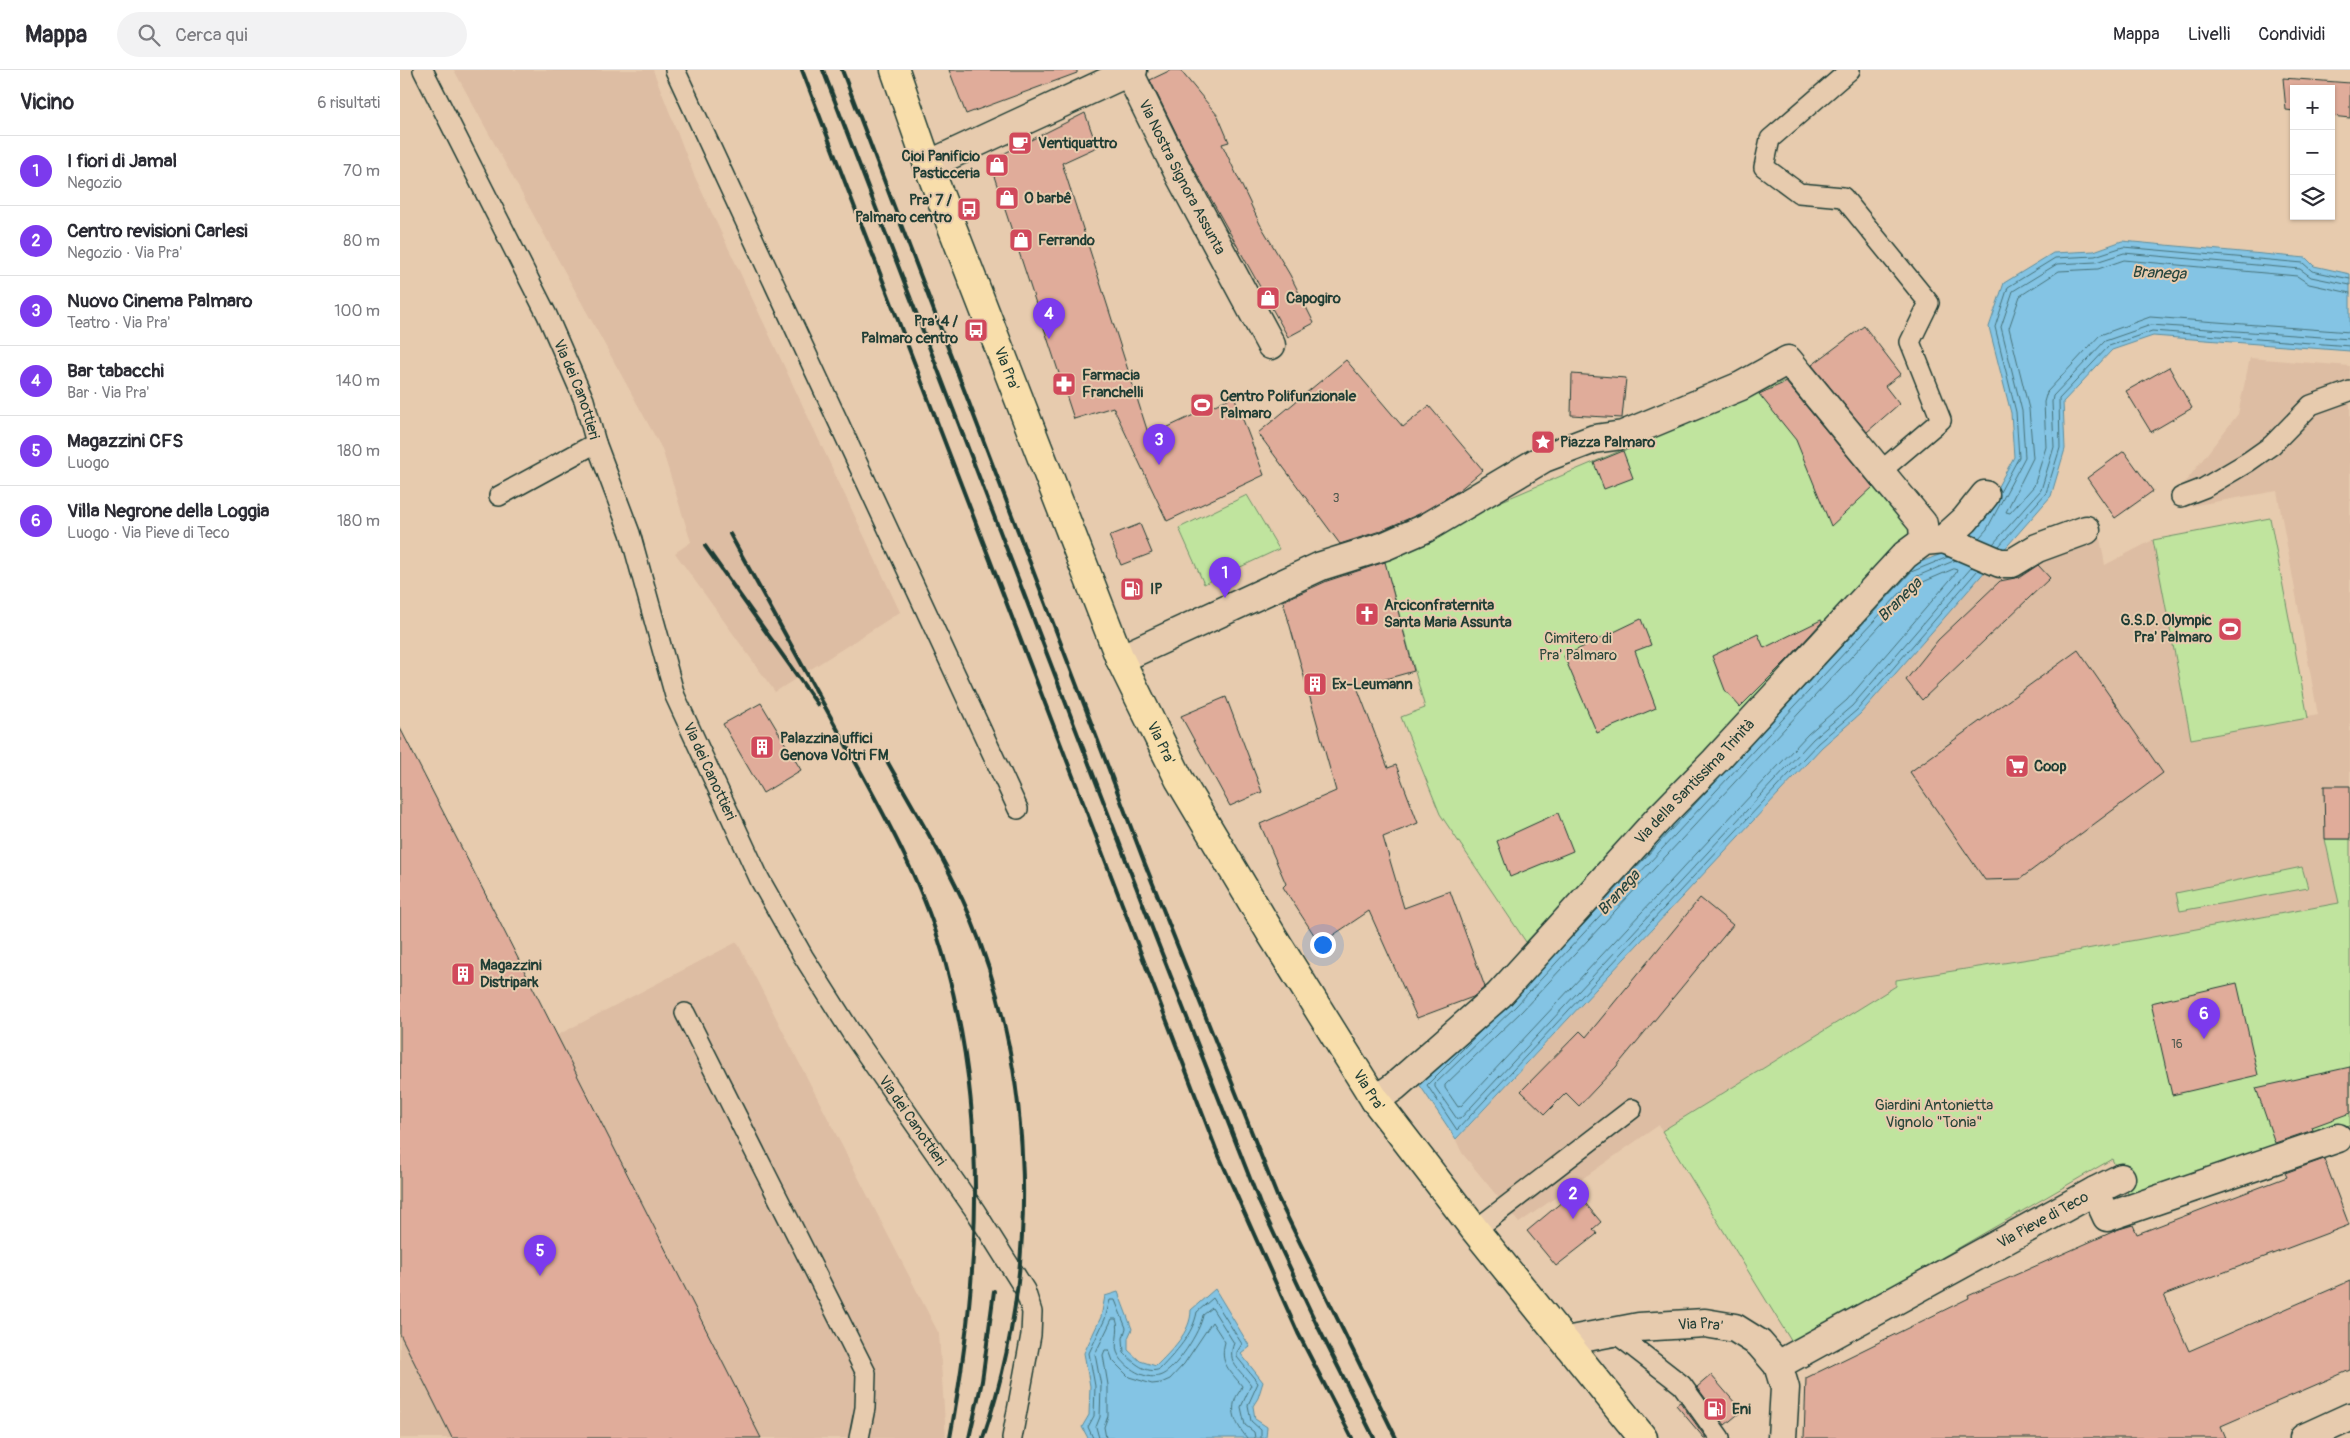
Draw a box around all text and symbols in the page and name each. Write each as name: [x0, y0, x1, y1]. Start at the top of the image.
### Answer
search box: [117, 12, 467, 57]
text: Mappa: [25, 20, 87, 49]
icon: search: [135, 21, 163, 49]
text: Cerca qui: [175, 23, 248, 47]
text: Mappa: [2113, 23, 2160, 46]
text: Livelli: [2188, 23, 2230, 46]
text: Condividi: [2258, 23, 2325, 46]
map controls: [2290, 85, 2335, 220]
button: +: [2290, 85, 2335, 130]
text: Vicino: [20, 89, 74, 116]
text: 6 risultati: [317, 93, 380, 113]
street label: Via Nostra Signora Assunta: [1134, 97, 1230, 258]
cafe icon: Ventiquattro: [1007, 130, 1033, 156]
button: −: [2290, 130, 2335, 175]
place label: Ventiquattro: [1038, 134, 1117, 153]
place label: Cioi Panificio Pasticceria: [902, 147, 980, 183]
text: I fiori di Jamal: [67, 149, 177, 173]
shop icon: Cioi Panificio Pasticceria: [984, 152, 1010, 178]
text: 1: [33, 161, 39, 181]
text: 70 m: [343, 161, 380, 181]
text: Negozio: [67, 173, 122, 193]
button: layers: [2290, 175, 2335, 220]
shop icon: O barbê: [994, 185, 1020, 211]
place label: O barbê: [1024, 189, 1072, 208]
place label: Pra' 7 / Palmaro centro: [855, 191, 953, 227]
bus stop icon: Pra' 7 / Palmaro centro: [956, 196, 982, 222]
text: Centro revisioni Carlesi: [67, 219, 248, 243]
shop icon: Ferrando: [1008, 227, 1034, 253]
text: 2: [32, 231, 40, 251]
text: 80 m: [343, 231, 380, 251]
place label: Ferrando: [1038, 231, 1095, 250]
text: Negozio · Via Pra': [67, 243, 182, 263]
water label: Branega: [2132, 262, 2188, 284]
shop icon: Capogiro: [1255, 285, 1281, 311]
text: Nuovo Cinema Palmaro: [67, 289, 253, 313]
place label: Capogiro: [1286, 289, 1341, 308]
pin: 4: [1033, 298, 1065, 339]
text: 3: [32, 301, 40, 321]
text: 100 m: [334, 301, 380, 321]
place label: Pra' 4 / Palmaro centro: [861, 312, 959, 348]
text: Teatro · Via Pra': [67, 313, 171, 333]
bus stop icon: Pra' 4 / Palmaro centro: [963, 317, 989, 343]
street label: Via dei Canottieri: [549, 337, 604, 442]
street label: Via Pra': [990, 344, 1024, 393]
text: Bar tabacchi: [67, 359, 164, 383]
place label: Farmacia Franchelli: [1082, 366, 1144, 402]
text: 4: [31, 371, 41, 391]
text: 140 m: [336, 371, 380, 391]
pharmacy icon: Farmacia Franchelli: [1051, 371, 1077, 397]
text: Bar · Via Pra': [67, 383, 150, 403]
place label: Centro Polifunzionale Palmaro: [1220, 387, 1357, 423]
sports icon: Centro Polifunzionale Palmaro: [1189, 392, 1215, 418]
pin: 3: [1143, 424, 1175, 465]
text: Magazzini CFS: [67, 429, 183, 453]
place icon: Piazza Palmaro: [1530, 429, 1556, 455]
place label: Piazza Palmaro: [1560, 433, 1655, 452]
text: 5: [32, 441, 40, 461]
text: 180 m: [337, 441, 380, 461]
text: Luogo: [67, 453, 109, 473]
house number: 3: [1333, 491, 1340, 506]
text: Villa Negrone della Loggia: [67, 499, 269, 523]
text: 6: [31, 511, 41, 531]
text: 180 m: [337, 511, 380, 531]
text: Luogo · Via Pieve di Teco: [67, 523, 230, 543]
pin: 1: [1209, 557, 1241, 598]
water label: Branega: [1873, 572, 1927, 626]
fuel station icon: IP: [1119, 576, 1145, 602]
place label: IP: [1150, 580, 1163, 599]
place label: Arciconfraternita Santa Maria Assunta: [1384, 596, 1512, 632]
church icon: Arciconfraternita Santa Maria Assunta: [1354, 601, 1380, 627]
place label: G.S.D. Olympic Pra' Palmaro: [2121, 611, 2212, 647]
sports icon: G.S.D. Olympic Pra' Palmaro: [2217, 616, 2243, 642]
park label: Cimitero di Pra' Palmaro: [1539, 629, 1617, 665]
building icon: Ex-Leumann: [1302, 671, 1328, 697]
place label: Ex-Leumann: [1332, 675, 1413, 694]
street label: Via della Santissima Trinità: [1631, 715, 1759, 849]
street label: Via dei Canottieri: [678, 719, 740, 824]
street label: Via Pra': [1142, 719, 1179, 768]
place label: Palazzina uffici Genova Voltri FM: [780, 729, 889, 765]
building icon: Palazzina uffici Genova Voltri FM: [749, 734, 775, 760]
supermarket icon: Coop: [2004, 753, 2030, 779]
place label: Coop: [2034, 757, 2067, 776]
water label: Branega: [1593, 865, 1645, 919]
your location: [1310, 932, 1336, 958]
place label: Magazzini Distripark: [480, 956, 542, 992]
building icon: Magazzini Distripark: [450, 961, 476, 987]
pin: 6: [2188, 998, 2220, 1039]
house number: 16: [2171, 1037, 2183, 1052]
street label: Via Pra': [1348, 1066, 1389, 1115]
street label: Via dei Canottieri: [874, 1072, 950, 1170]
park label: Giardini Antonietta Vignolo "Tonia": [1875, 1096, 1993, 1132]
pin: 2: [1557, 1178, 1589, 1219]
street label: Via Pieve di Teco: [1994, 1187, 2092, 1253]
pin: 5: [524, 1235, 556, 1276]
street label: Via Pra': [1677, 1314, 1724, 1336]
fuel station icon: Eni: [1702, 1396, 1728, 1422]
place label: Eni: [1732, 1400, 1751, 1419]

